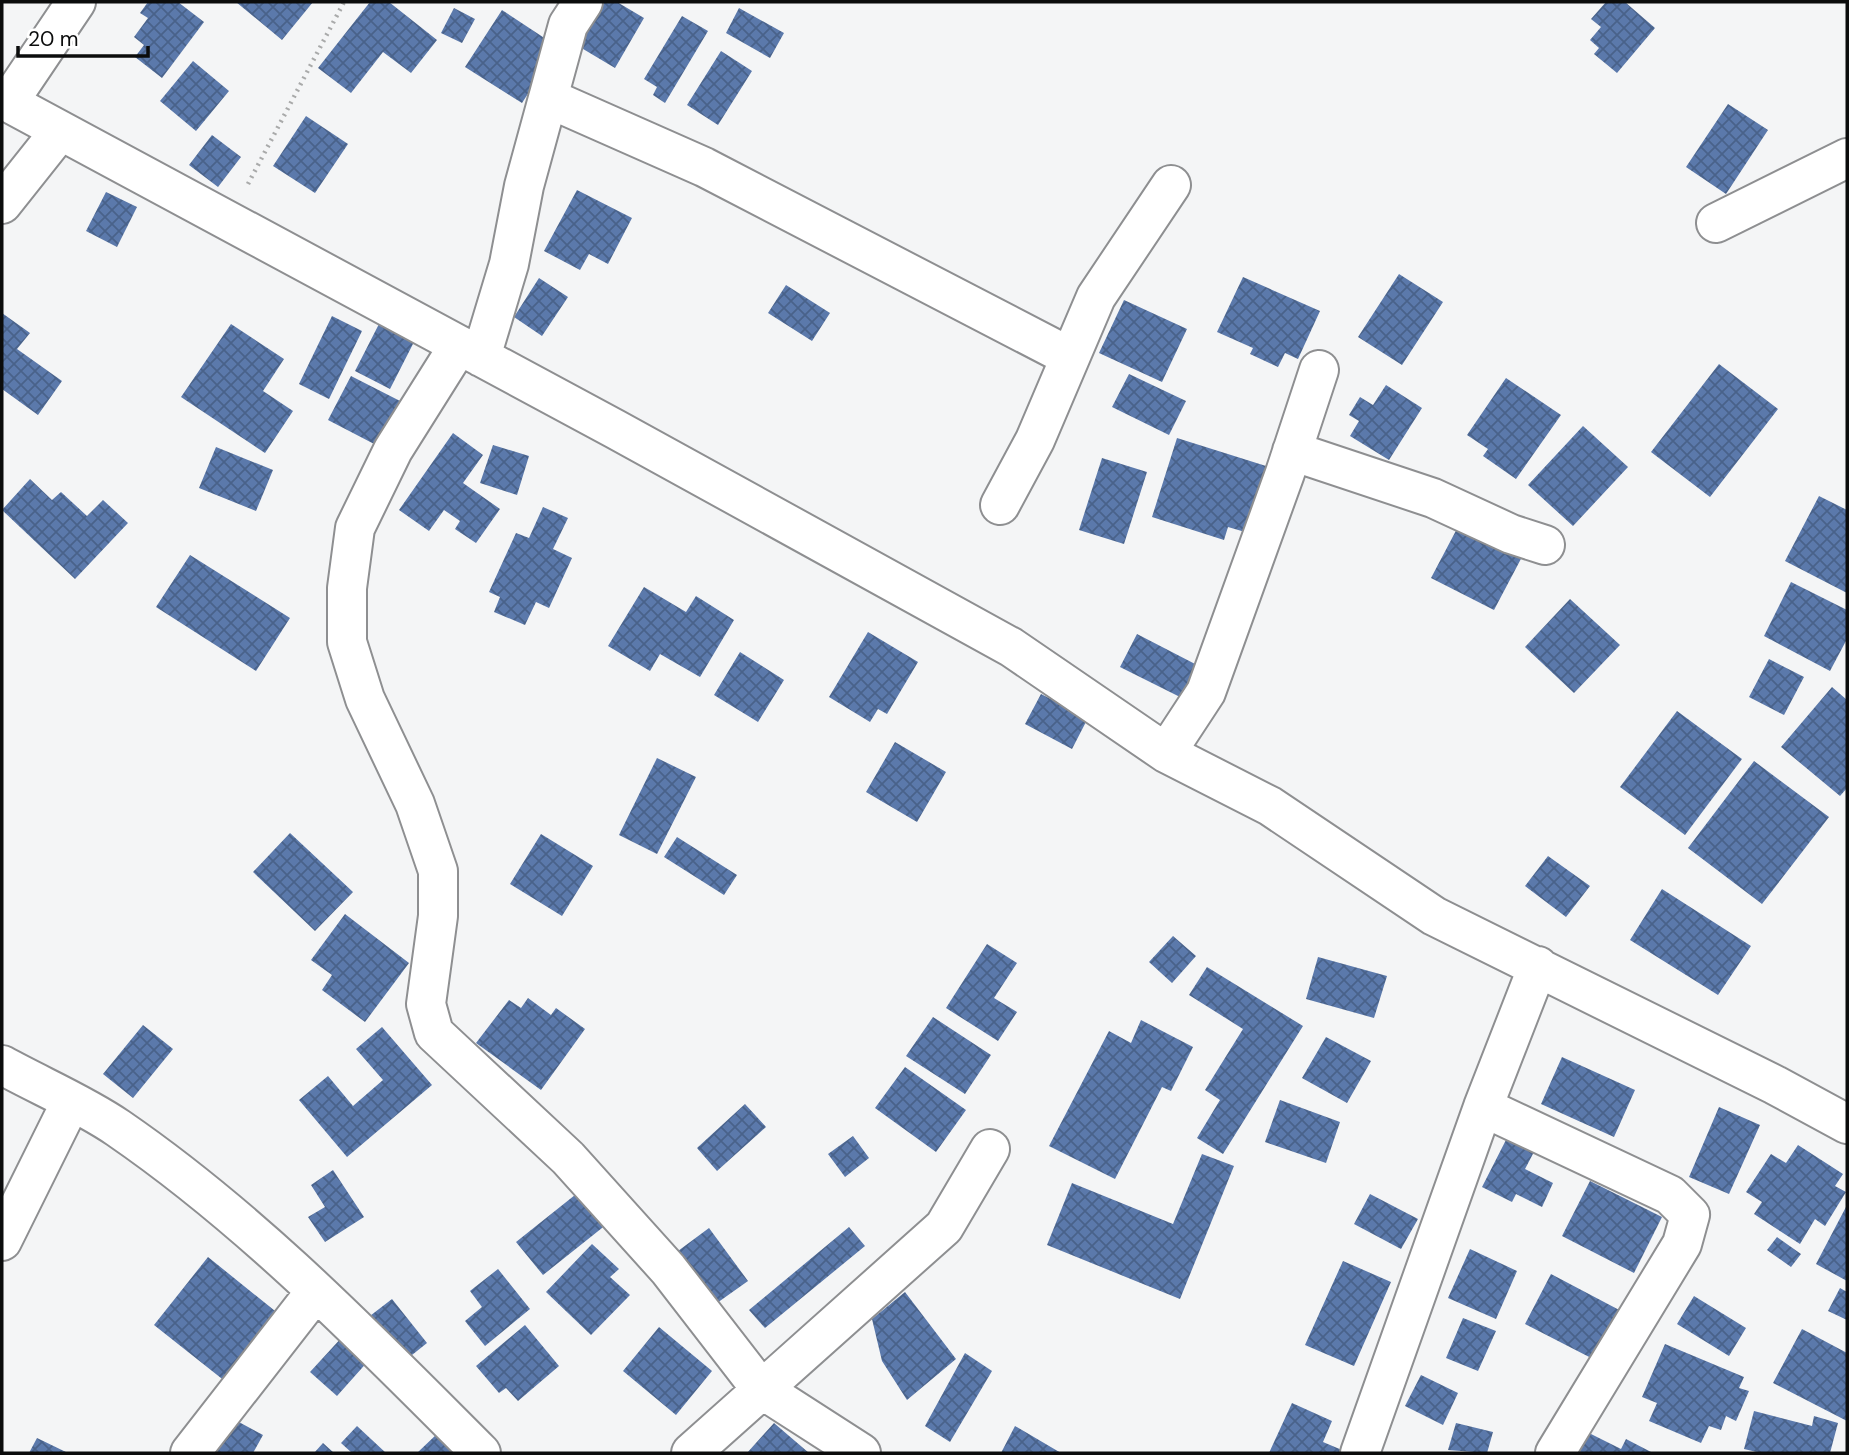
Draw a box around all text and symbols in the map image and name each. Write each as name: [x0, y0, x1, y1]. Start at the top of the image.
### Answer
scale bar: [18, 14, 147, 58]
text: 20 m: [28, 25, 79, 53]

